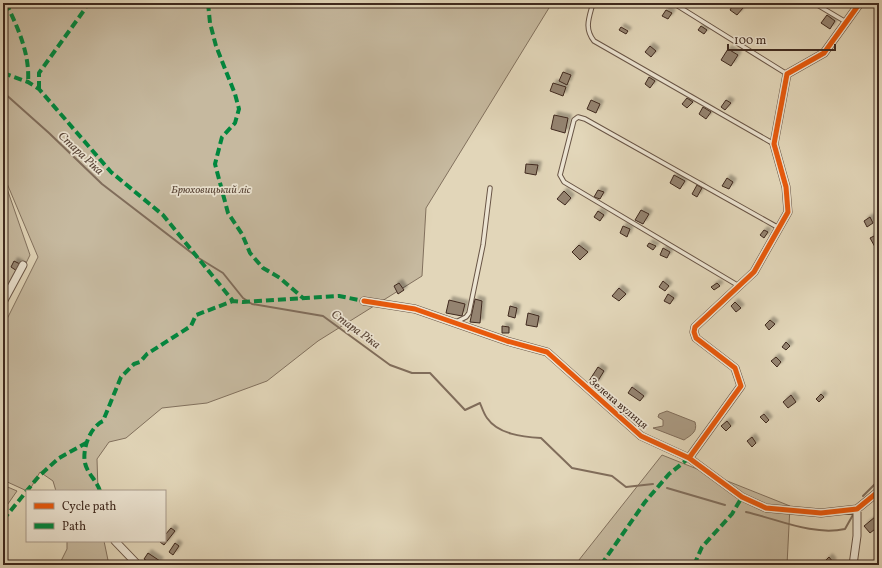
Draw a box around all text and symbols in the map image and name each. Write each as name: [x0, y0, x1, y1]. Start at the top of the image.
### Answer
scale bar: [728, 26, 835, 52]
text: 100 m: [734, 33, 767, 49]
water label: Стара Ріка: [54, 128, 107, 179]
park label: Брюховицький ліс: [171, 183, 251, 198]
water label: Стара Ріка: [328, 307, 383, 353]
street label: Зелена вулиця: [585, 375, 651, 434]
legend: [26, 490, 166, 542]
text: Cycle path: [62, 499, 117, 515]
text: Path: [62, 519, 86, 535]

